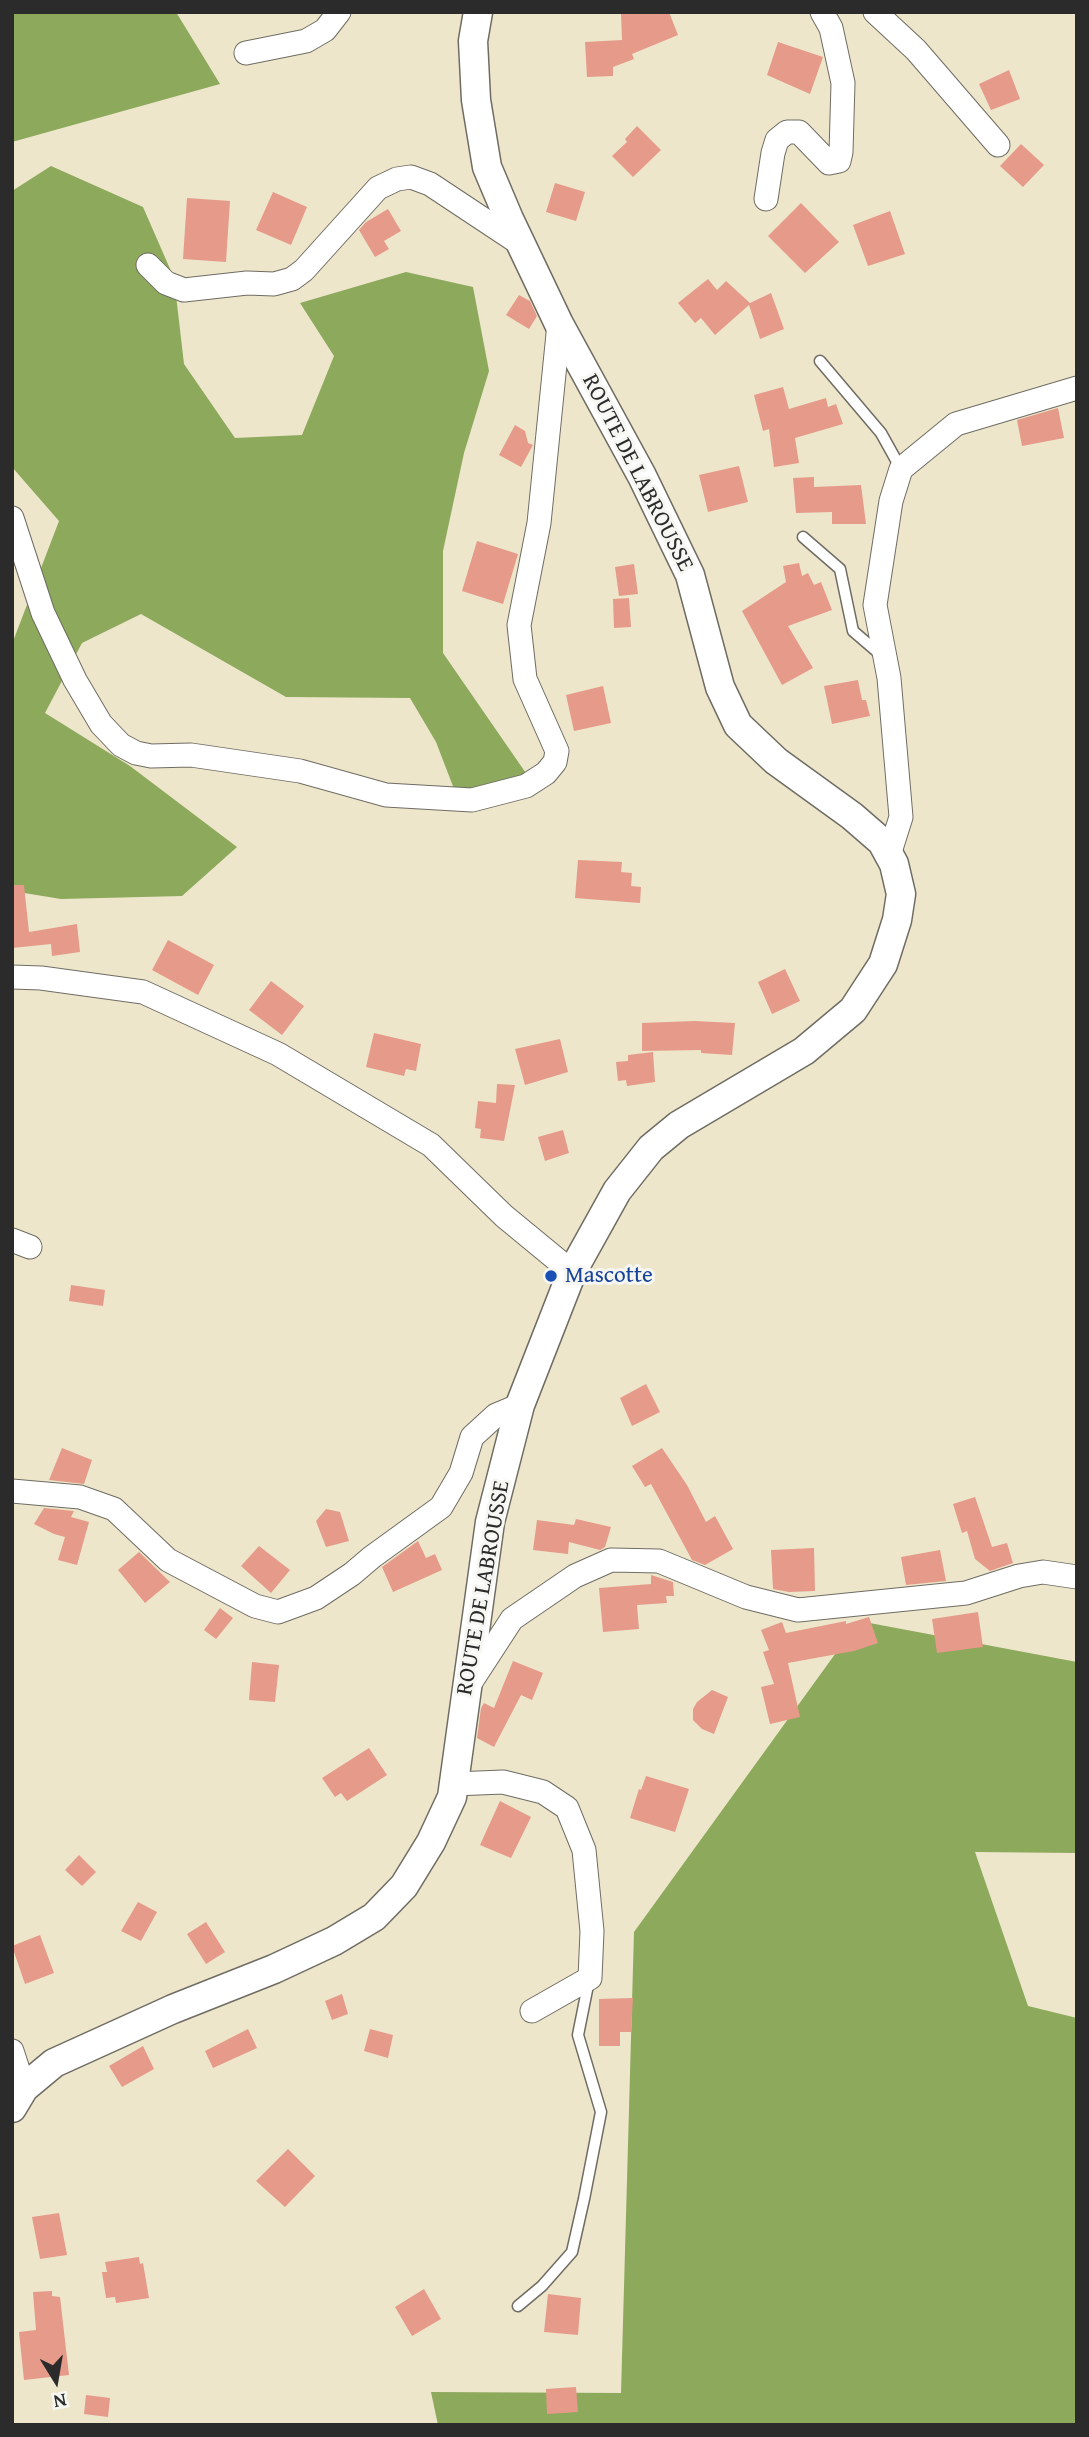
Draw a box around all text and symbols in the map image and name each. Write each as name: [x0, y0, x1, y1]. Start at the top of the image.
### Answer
street label: ROUTE DE LABROUSSE: [575, 370, 699, 576]
place label: Mascotte: [565, 1262, 653, 1290]
marker: Mascotte: [543, 1268, 559, 1284]
street label: ROUTE DE LABROUSSE: [452, 1479, 516, 1697]
north arrow: [21, 2346, 91, 2416]
text: N: [51, 2387, 69, 2417]

